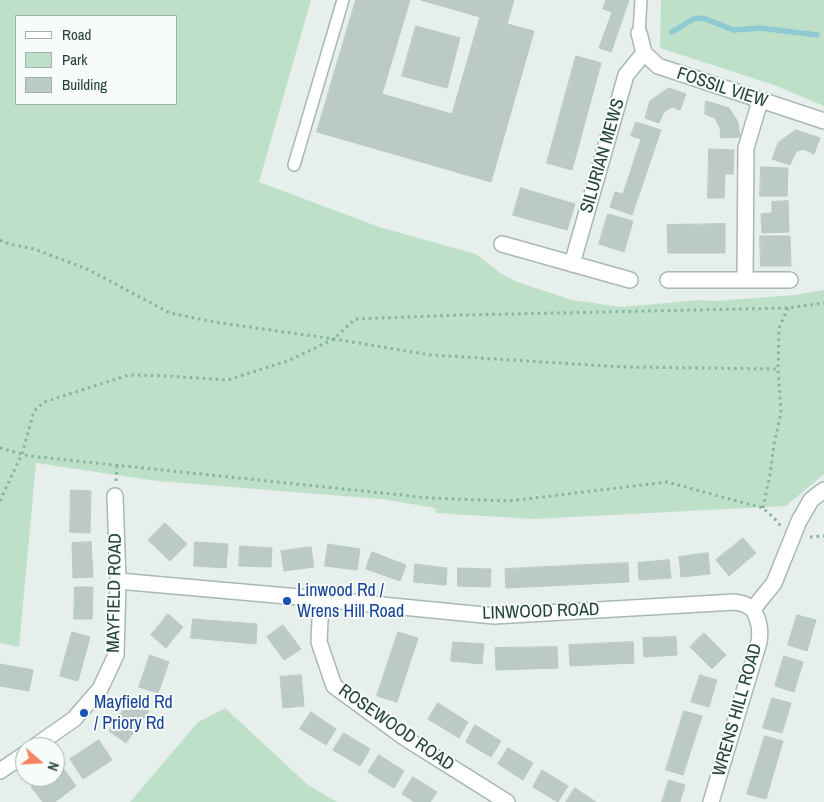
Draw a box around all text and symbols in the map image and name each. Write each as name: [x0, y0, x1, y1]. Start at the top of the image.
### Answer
legend: [15, 15, 178, 105]
text: Road: [62, 24, 91, 45]
text: Park: [62, 49, 87, 70]
street label: FOSSIL VIEW: [674, 63, 770, 113]
text: Building: [62, 74, 107, 95]
street label: SILURIAN MEWS: [576, 96, 630, 216]
street label: MAYFIELD ROAD: [103, 533, 127, 653]
place label: Linwood Rd / Wrens Hill Road: [297, 580, 404, 622]
marker: Linwood Rd / Wrens Hill Road: [281, 595, 293, 607]
street label: LINWOOD ROAD: [482, 599, 600, 625]
street label: WRENS HILL ROAD: [709, 641, 767, 779]
street label: ROSEWOOD ROAD: [334, 680, 458, 776]
place label: Mayfield Rd / Priory Rd: [94, 692, 173, 734]
marker: Mayfield Rd / Priory Rd: [78, 707, 90, 719]
north arrow: [15, 737, 65, 787]
text: N: [43, 760, 63, 773]

